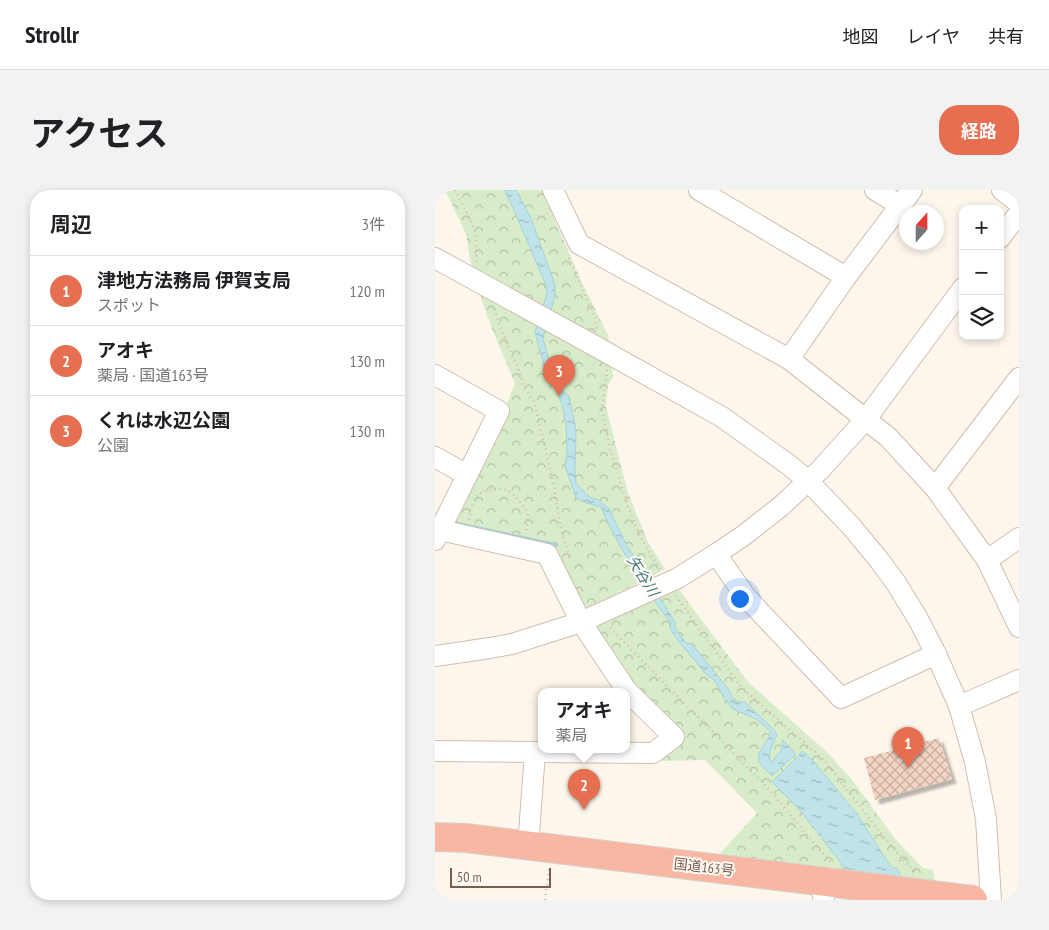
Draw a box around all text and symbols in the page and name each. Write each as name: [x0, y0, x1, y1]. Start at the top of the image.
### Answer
text: Strollr: [25, 19, 79, 50]
text: 地図: [843, 25, 879, 48]
text: レイヤ: [907, 25, 960, 48]
text: 共有: [988, 25, 1024, 48]
button: 経路: [939, 105, 1019, 155]
text: アクセス: [30, 110, 168, 156]
north arrow: [899, 205, 944, 250]
map controls: [959, 205, 1004, 340]
button: +: [959, 205, 1004, 250]
text: 周辺: [50, 211, 92, 238]
text: 3件: [362, 214, 385, 234]
button: −: [959, 250, 1004, 295]
text: 津地方法務局 伊賀支局: [97, 268, 291, 292]
text: 1: [62, 281, 70, 301]
text: 120 m: [350, 281, 385, 301]
text: スポット: [97, 295, 161, 315]
button: layers: [959, 295, 1004, 340]
text: アオキ: [97, 338, 154, 362]
text: 2: [62, 351, 70, 371]
text: 130 m: [350, 351, 385, 371]
pin: 3: [543, 355, 575, 396]
text: 薬局 · 国道163号: [97, 365, 209, 385]
text: くれは水辺公園: [97, 408, 230, 432]
text: 3: [62, 421, 70, 441]
text: 130 m: [350, 421, 385, 441]
text: 公園: [97, 435, 129, 455]
water label: 矢谷川: [623, 552, 664, 602]
your location: [727, 586, 753, 612]
popup: [538, 688, 630, 753]
text: アオキ: [555, 698, 613, 722]
text: 薬局: [555, 725, 588, 745]
pin: 1: [892, 727, 924, 768]
pin: 2: [568, 769, 600, 810]
street label: 国道163号: [673, 854, 735, 880]
scale bar: [450, 865, 551, 888]
text: 50 m: [457, 868, 482, 886]

